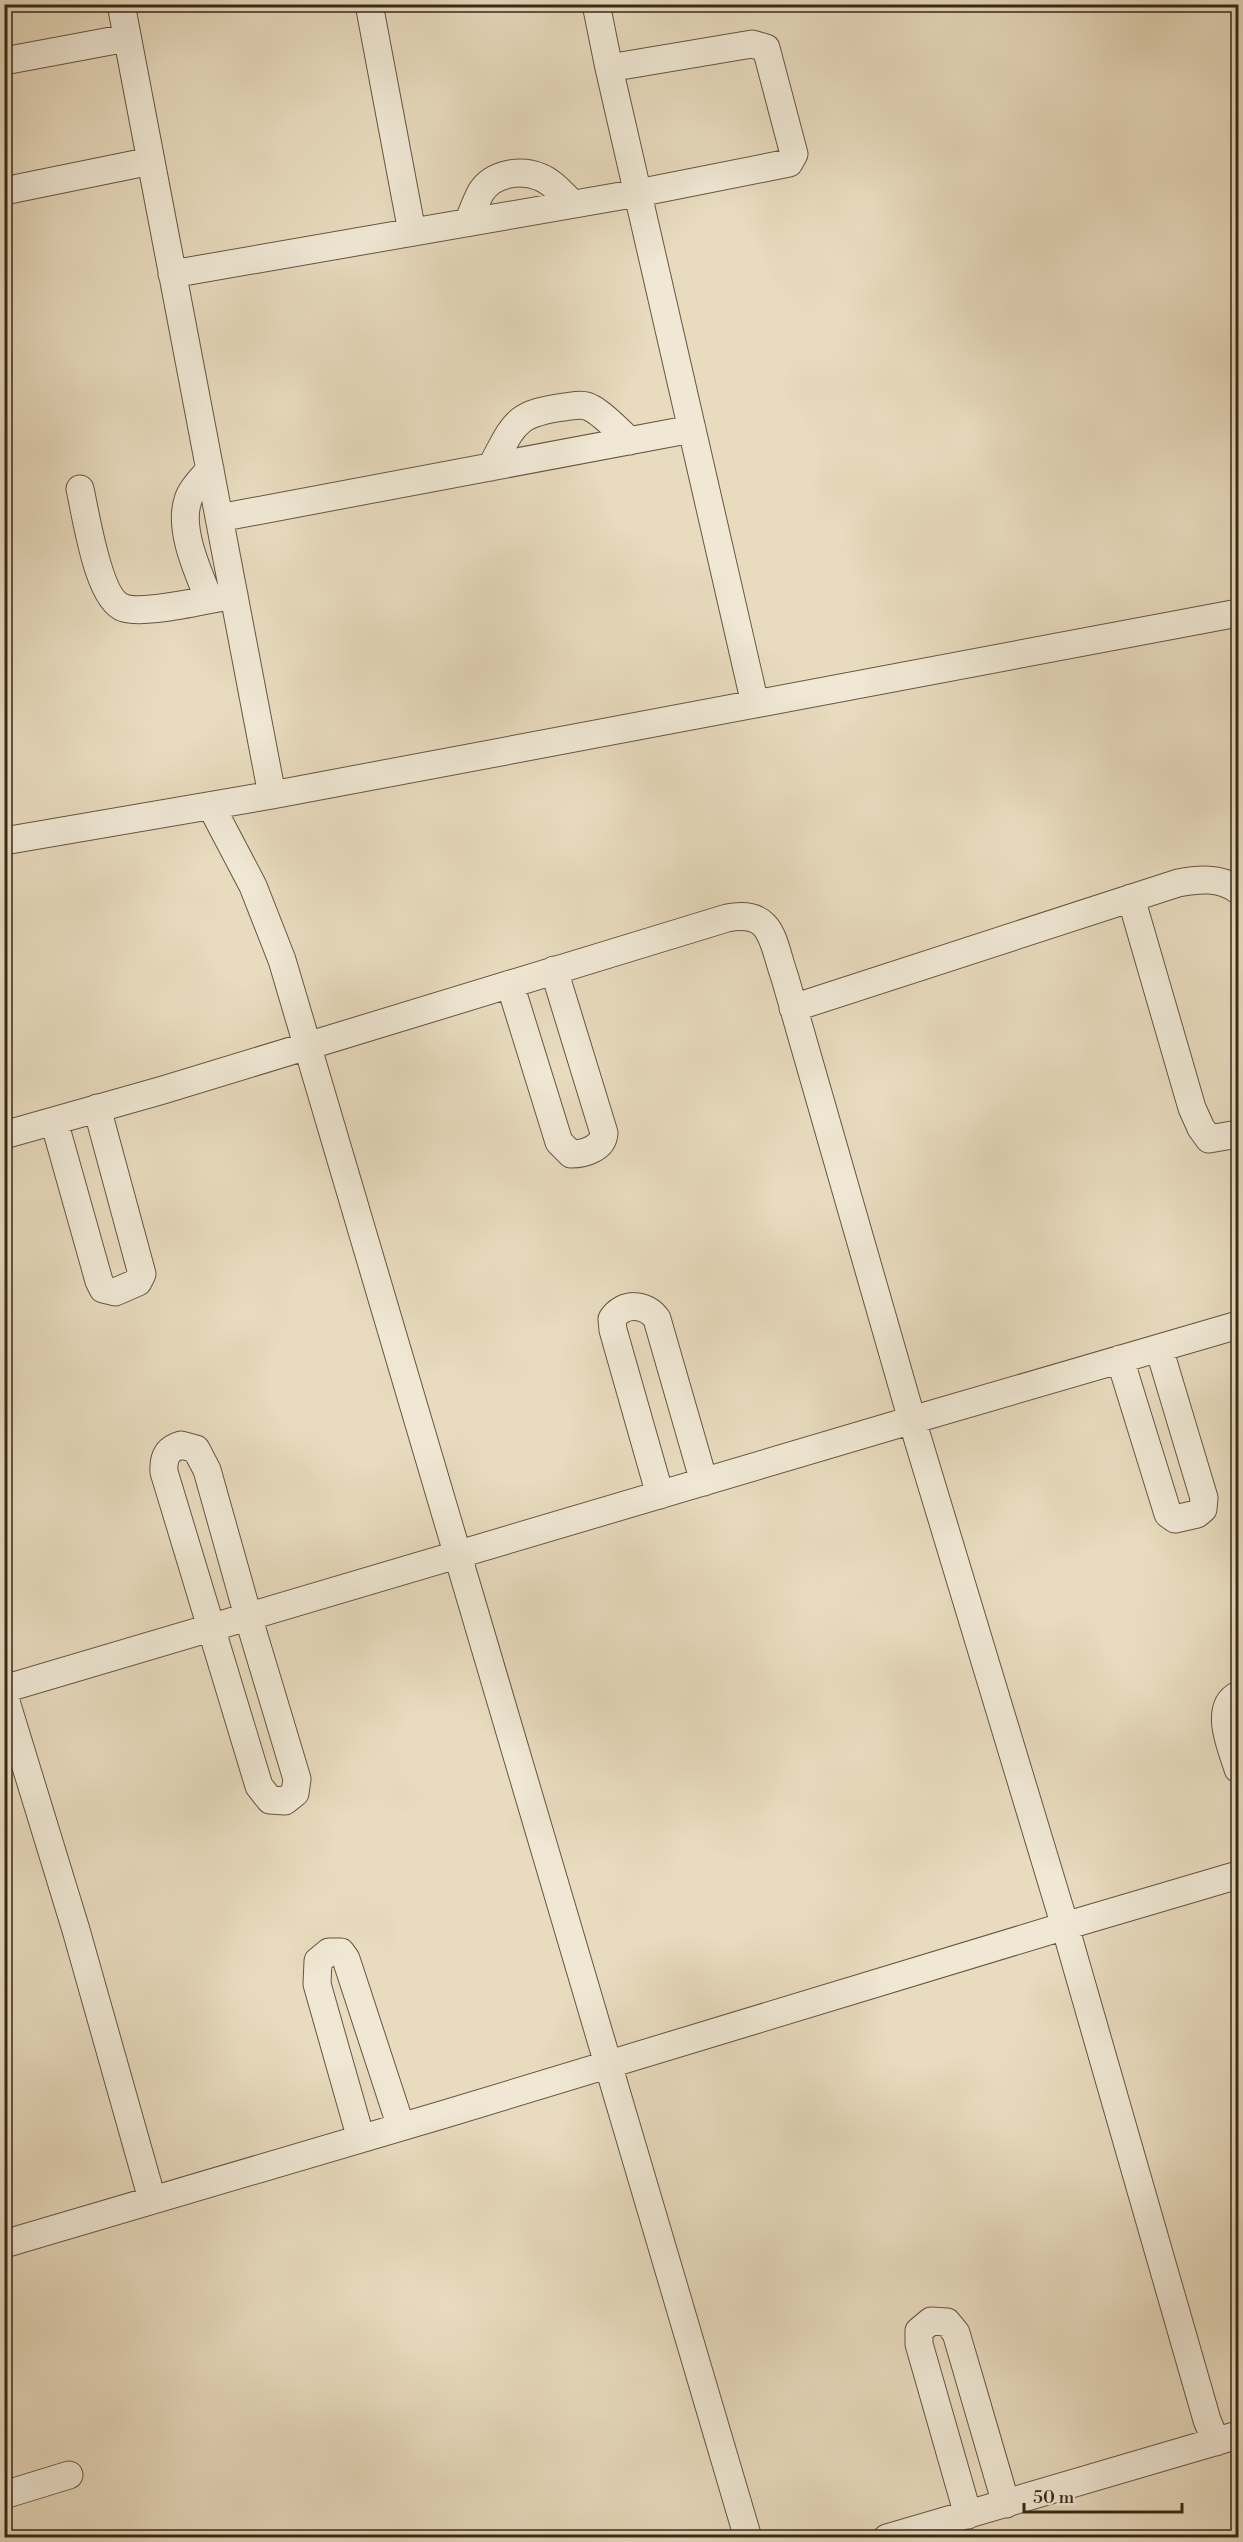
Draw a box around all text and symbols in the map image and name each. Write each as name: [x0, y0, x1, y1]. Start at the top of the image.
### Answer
scale bar: [1024, 2476, 1182, 2514]
text: 50 m: [1033, 2486, 1075, 2509]

